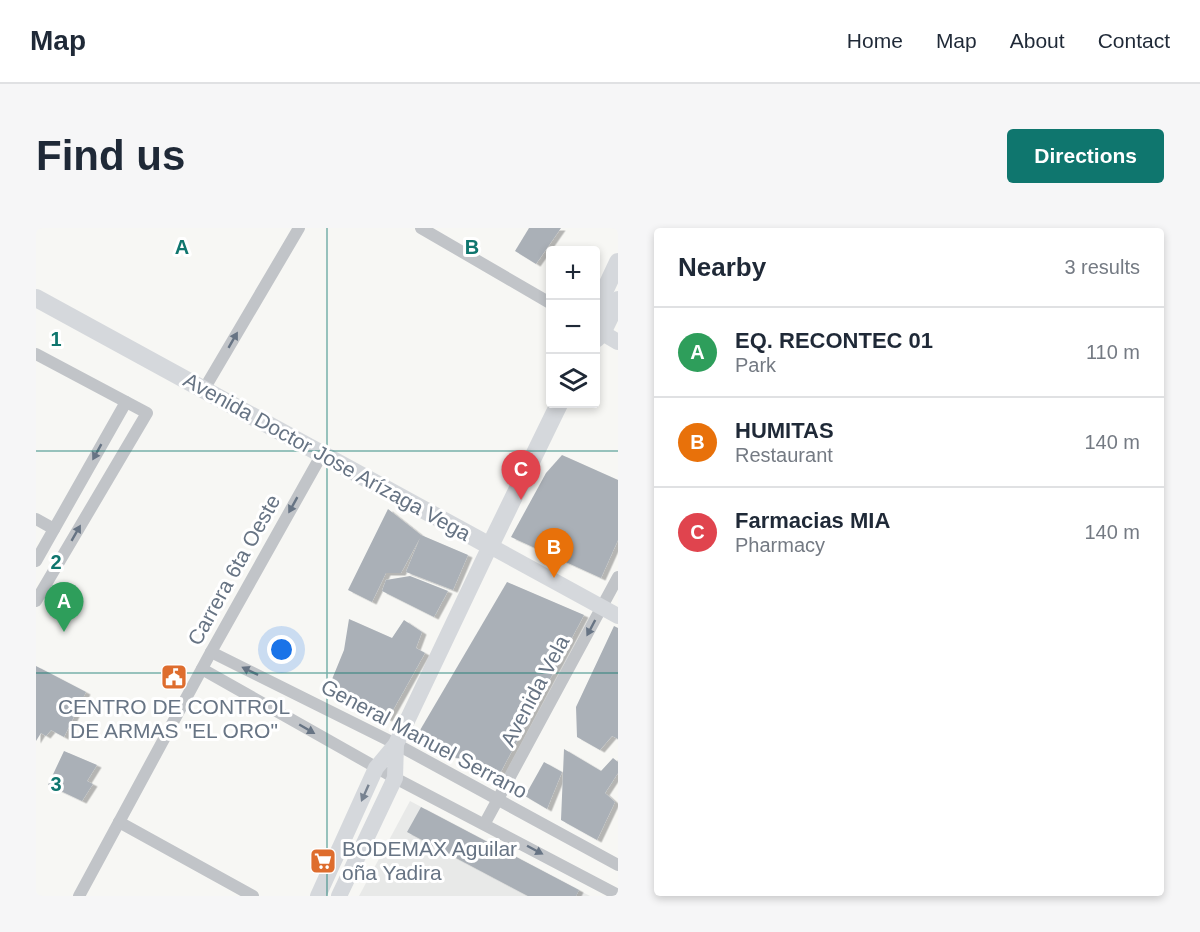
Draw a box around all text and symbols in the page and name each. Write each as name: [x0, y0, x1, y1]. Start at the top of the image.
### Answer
text: Map: [30, 25, 86, 56]
text: Home: [847, 29, 903, 52]
text: Map: [936, 29, 977, 52]
text: About: [1010, 29, 1065, 52]
text: Contact: [1098, 29, 1170, 52]
button: Directions: [1007, 129, 1164, 183]
text: Find us: [36, 132, 185, 179]
text: A: [175, 236, 189, 258]
text: B: [465, 236, 479, 258]
map controls: [546, 246, 600, 408]
button: +: [546, 246, 600, 300]
text: Nearby: [678, 252, 766, 282]
text: 3 results: [1064, 256, 1140, 278]
button: −: [546, 300, 600, 354]
text: 1: [50, 328, 62, 350]
text: EQ. RECONTEC 01: [735, 328, 933, 353]
one-way arrow: [227, 332, 238, 348]
text: A: [690, 341, 705, 363]
text: 110 m: [1086, 341, 1140, 363]
button: layers: [546, 354, 600, 408]
text: Park: [735, 354, 776, 376]
street label: Avenida Doctor Jose Arízaga Vega: [180, 368, 475, 545]
text: HUMITAS: [735, 418, 834, 443]
text: B: [690, 431, 705, 453]
text: 140 m: [1084, 431, 1140, 453]
one-way arrow: [92, 444, 102, 461]
text: Restaurant: [735, 444, 833, 466]
pin: C: [502, 450, 540, 500]
street label: Carrera 6ta Oeste: [183, 491, 284, 649]
one-way arrow: [288, 497, 298, 514]
text: Farmacias MIA: [735, 508, 890, 533]
text: C: [690, 521, 705, 543]
text: 140 m: [1084, 521, 1140, 543]
one-way arrow: [71, 525, 82, 541]
pin: B: [534, 528, 574, 578]
text: Pharmacy: [735, 534, 825, 556]
text: 2: [50, 551, 62, 573]
pin: A: [45, 582, 84, 632]
one-way arrow: [586, 620, 596, 637]
street label: Avenida Vela: [496, 631, 574, 750]
your location: [267, 635, 296, 664]
public building icon: CENTRO DE CONTROL DE ARMAS "EL ORO": [159, 662, 189, 692]
one-way arrow: [242, 667, 259, 676]
street label: General Manuel Serrano: [317, 674, 531, 803]
place label: CENTRO DE CONTROL DE ARMAS "EL ORO": [58, 695, 290, 742]
one-way arrow: [299, 723, 316, 733]
text: 3: [50, 773, 62, 795]
one-way arrow: [360, 784, 369, 802]
place label: BODEMAX Aguilar oña Yadira: [342, 837, 517, 884]
one-way arrow: [527, 845, 544, 855]
supermarket icon: BODEMAX Aguilar oña Yadira: [308, 846, 338, 876]

